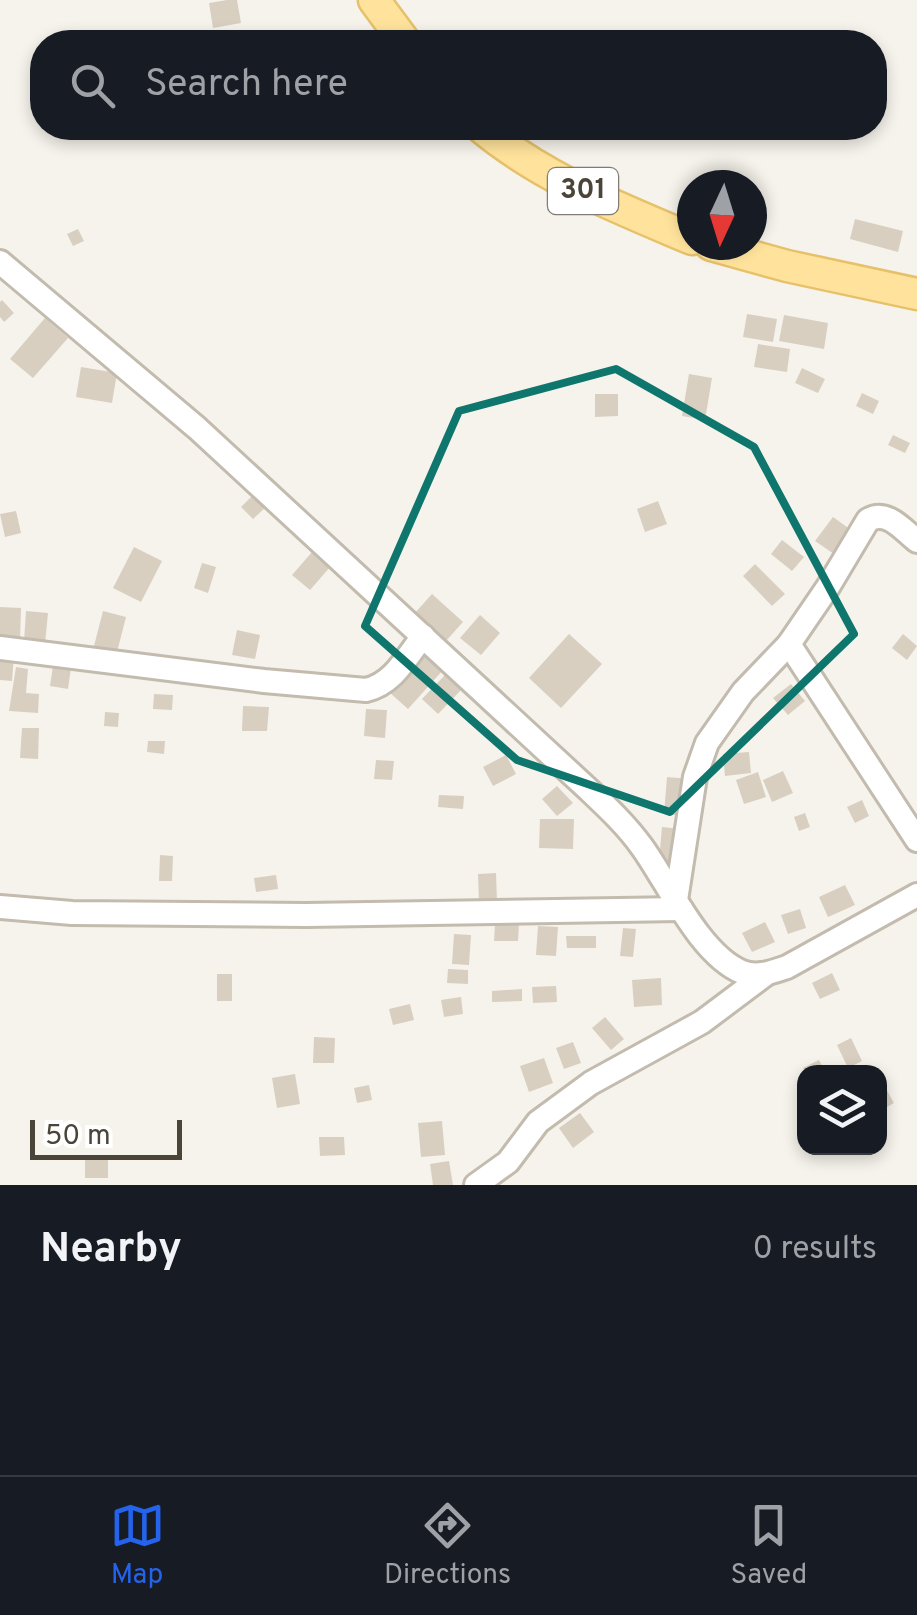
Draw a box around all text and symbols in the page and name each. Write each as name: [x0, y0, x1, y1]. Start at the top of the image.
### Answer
search box: [30, 30, 887, 140]
icon: search: [65, 58, 120, 113]
text: Search here: [145, 61, 348, 110]
road number: 301: [548, 168, 618, 214]
north arrow: [677, 170, 767, 260]
map controls: [797, 1065, 887, 1155]
button: layers: [797, 1065, 887, 1155]
scale bar: [30, 1115, 182, 1160]
text: 50 m: [45, 1119, 111, 1155]
text: Nearby: [40, 1224, 182, 1277]
text: 0 results: [752, 1230, 877, 1270]
tab: Map: [110, 1498, 165, 1594]
tab: Directions: [384, 1498, 511, 1594]
tab: Saved: [730, 1498, 807, 1594]

